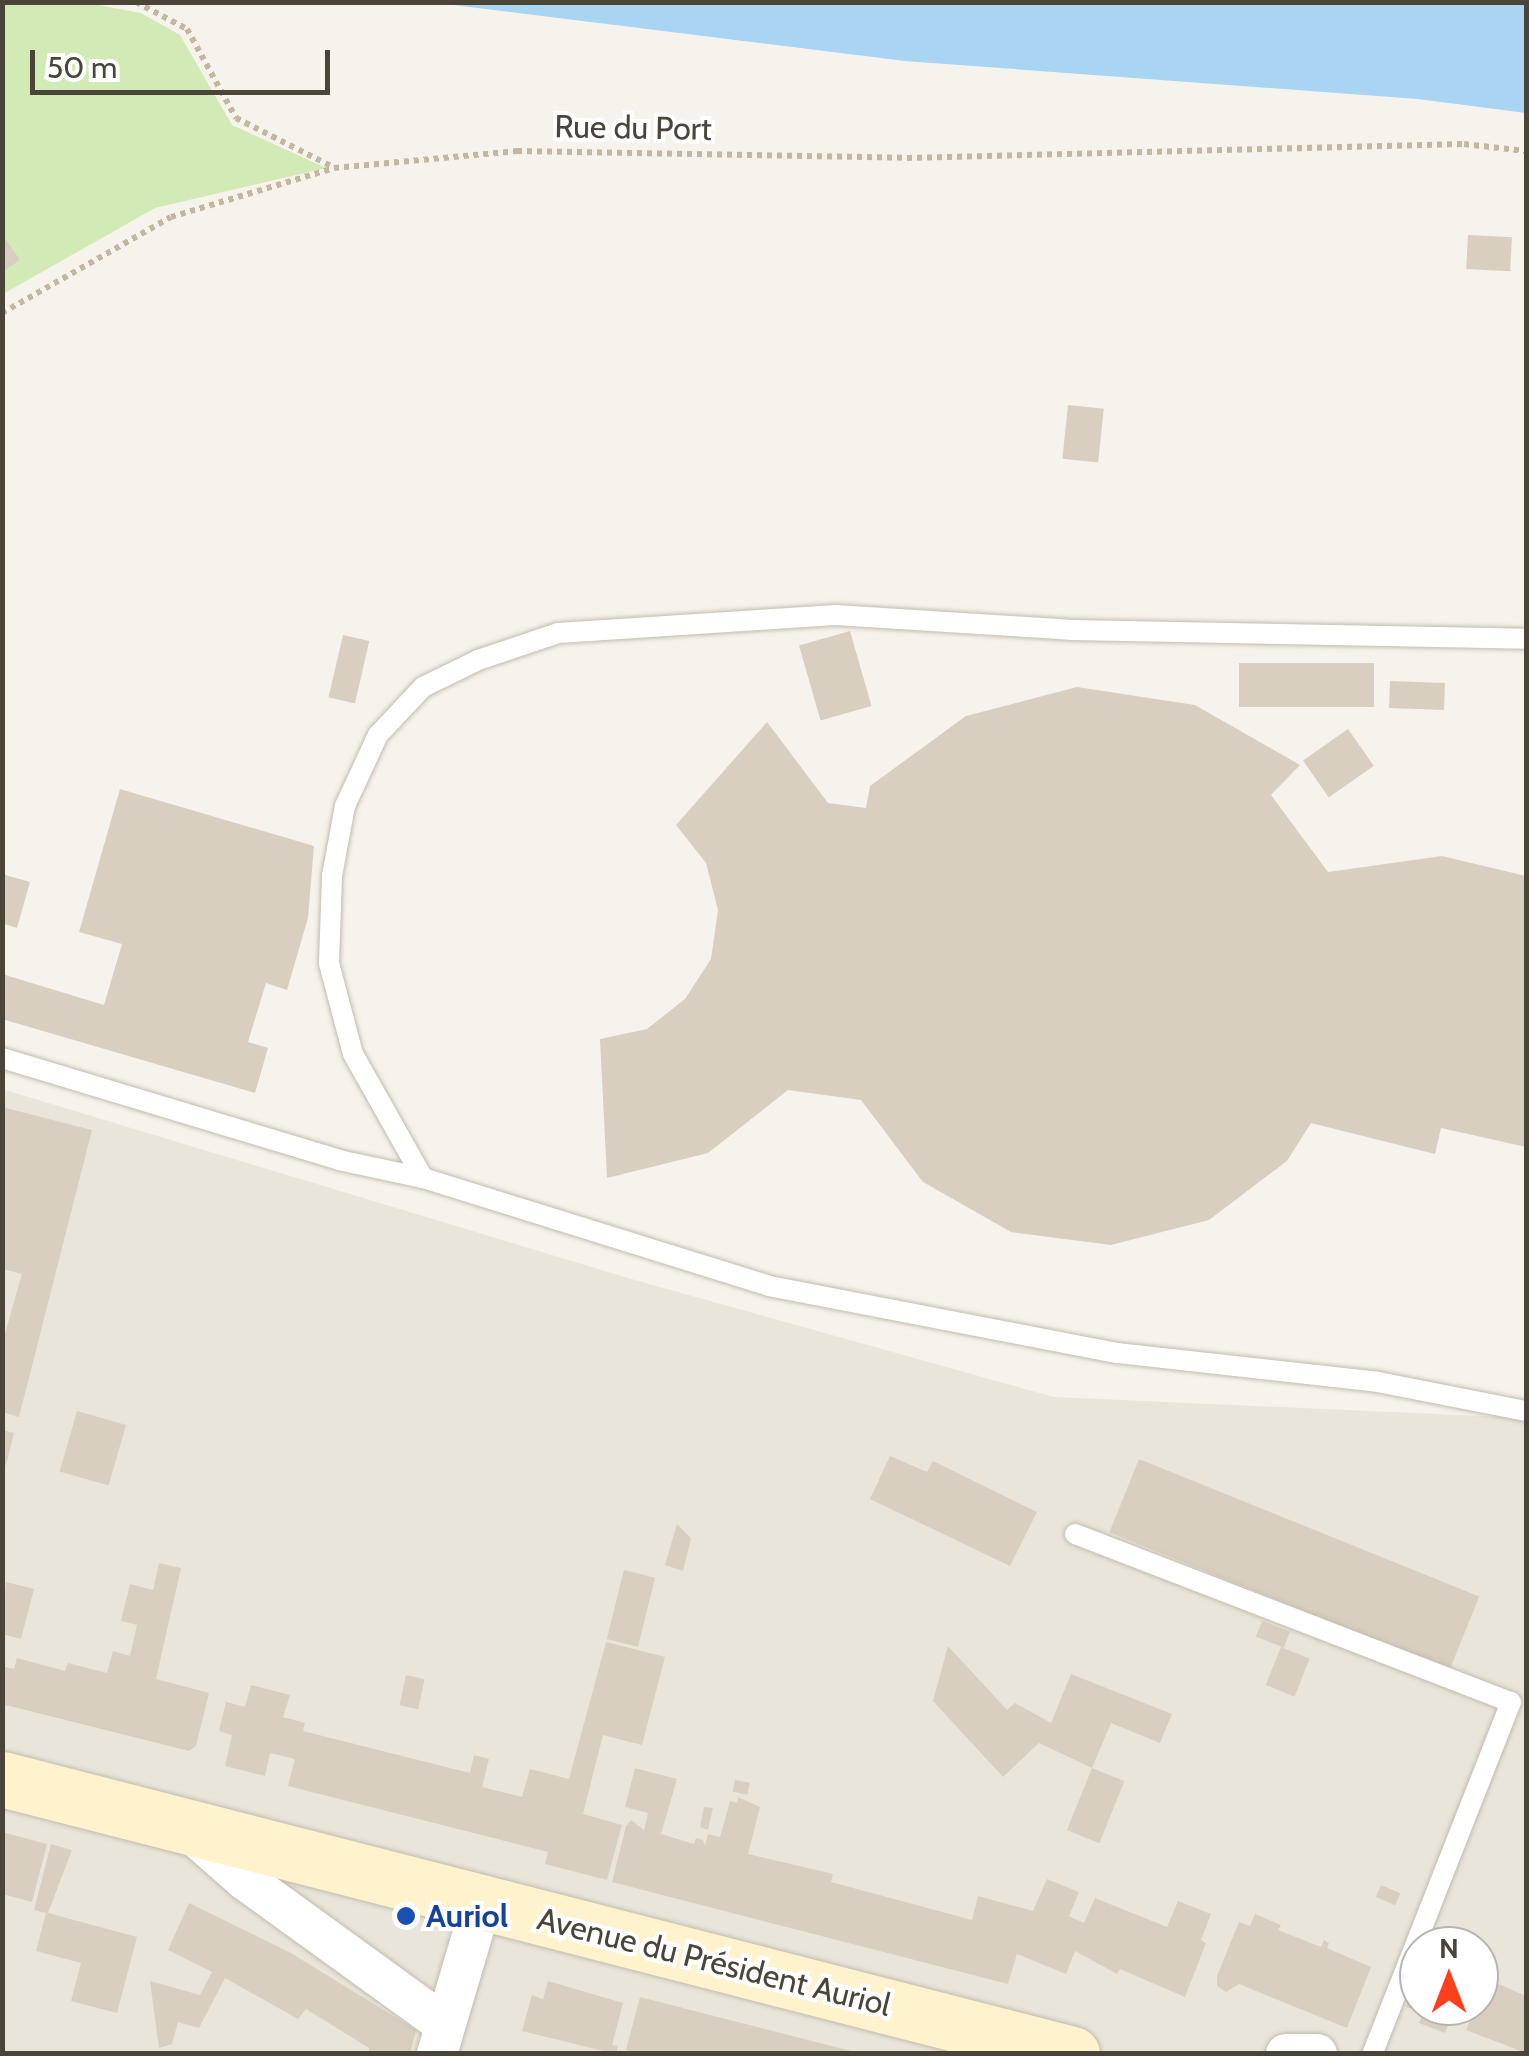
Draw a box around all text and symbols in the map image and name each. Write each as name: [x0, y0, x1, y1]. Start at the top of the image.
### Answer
scale bar: [35, 30, 335, 92]
text: 50 m: [47, 49, 117, 86]
street label: Rue du Port: [554, 107, 712, 149]
place label: Auriol: [426, 1897, 508, 1935]
street label: Avenue du Président Auriol: [534, 1900, 894, 2024]
marker: Auriol: [395, 1905, 417, 1927]
north arrow: [1399, 1926, 1499, 2026]
text: N: [1439, 1931, 1459, 1965]

